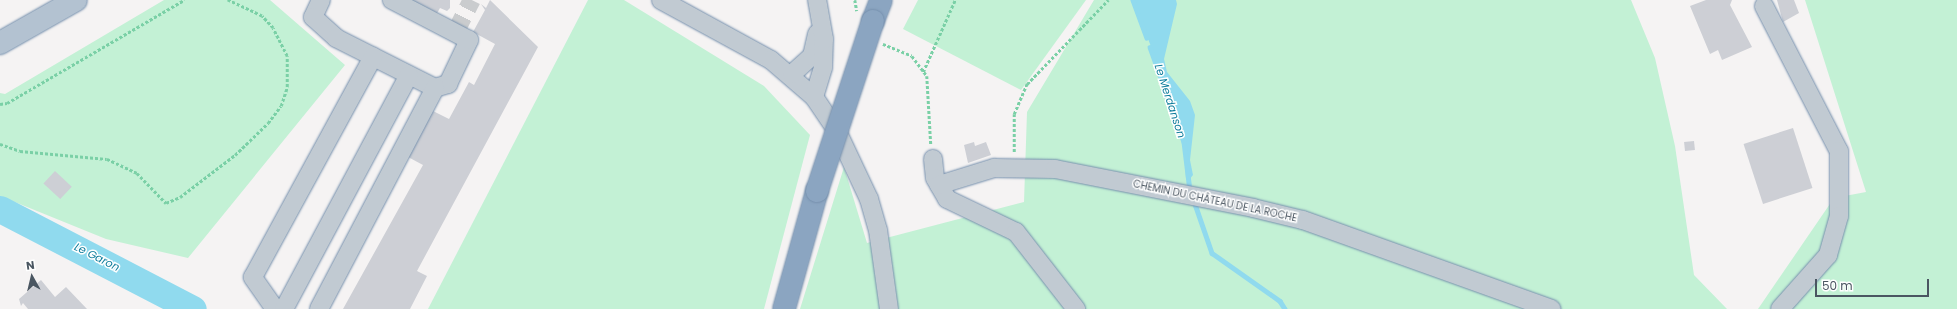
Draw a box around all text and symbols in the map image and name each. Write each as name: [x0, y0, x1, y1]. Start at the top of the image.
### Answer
water label: Le Merdanson: [1152, 62, 1188, 140]
street label: CHEMIN DU CHÂTEAU DE LA ROCHE: [1132, 178, 1298, 224]
water label: Le Garon: [72, 240, 122, 274]
north arrow: [12, 257, 52, 297]
text: N: [25, 257, 36, 274]
scale bar: [1817, 271, 1931, 297]
text: 50 m: [1822, 277, 1853, 294]

